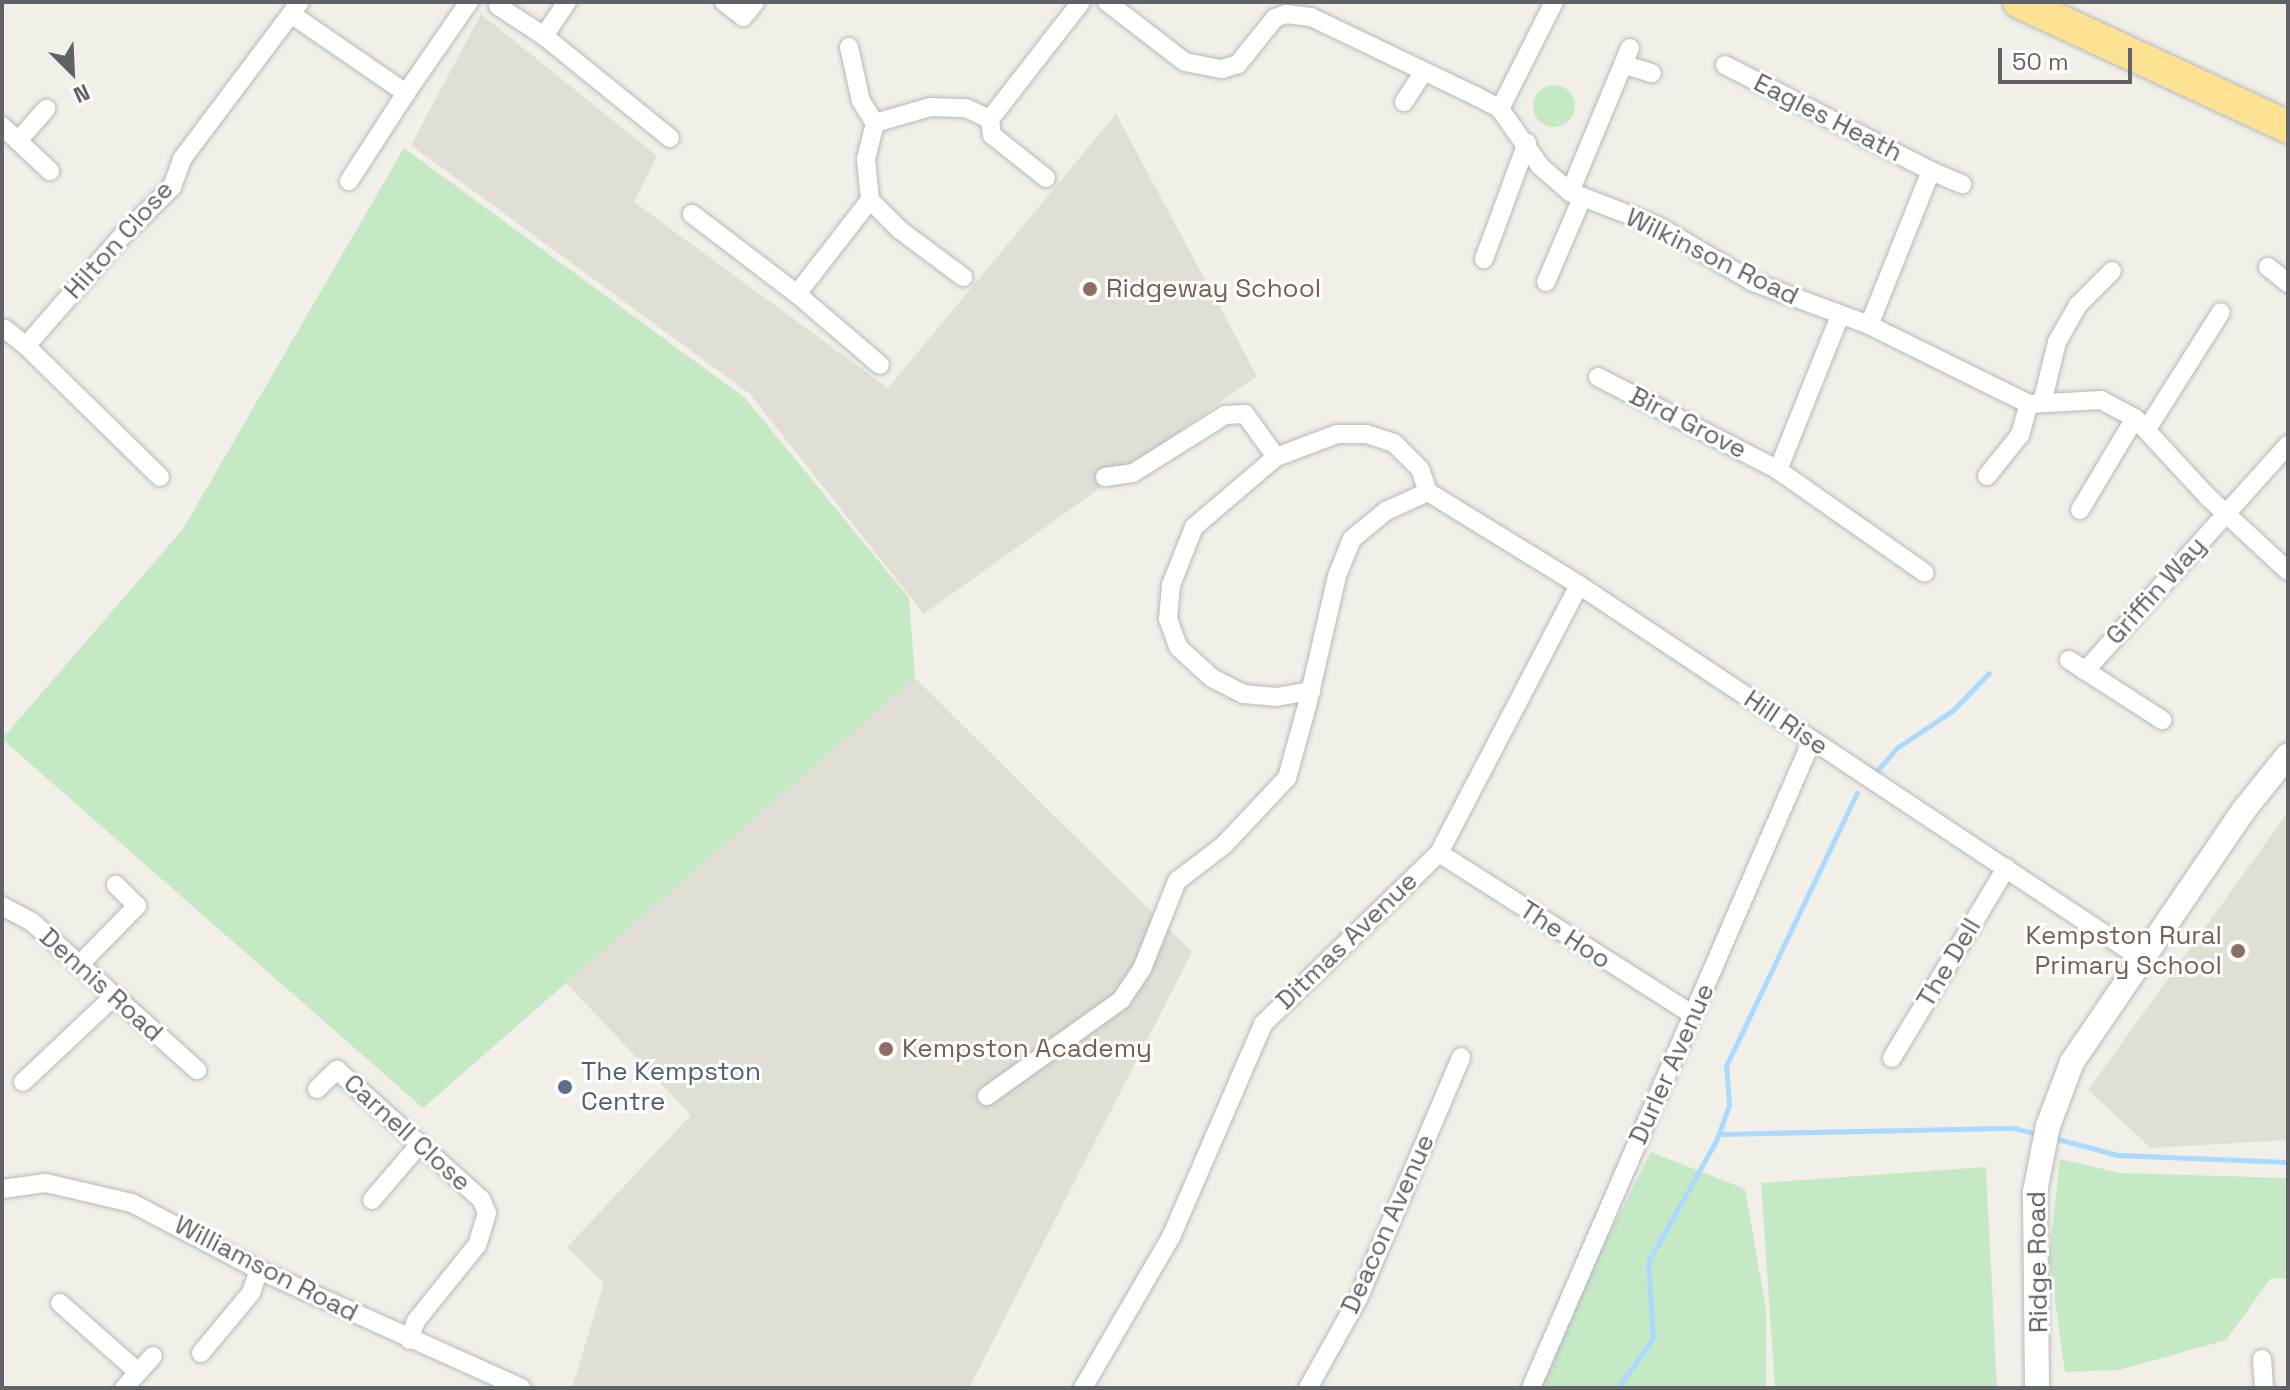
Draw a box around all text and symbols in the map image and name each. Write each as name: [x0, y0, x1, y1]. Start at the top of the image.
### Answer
north arrow: [32, 32, 112, 112]
scale bar: [2002, 32, 2136, 82]
text: 50 m: [2012, 46, 2069, 77]
street label: Eagles Heath: [1749, 67, 1907, 169]
text: N: [69, 78, 94, 110]
street label: Hilton Close: [58, 174, 180, 306]
street label: Wilkinson Road: [1621, 202, 1803, 312]
place label: Ridgeway School: [1106, 273, 1321, 305]
marker: Ridgeway School: [1081, 280, 1099, 298]
street label: Bird Grove: [1624, 380, 1752, 466]
street label: Griffin Way: [2099, 531, 2213, 651]
street label: Hill Rise: [1738, 684, 1834, 762]
street label: Ditmas Avenue: [1270, 866, 1424, 1016]
street label: The Hoo: [1514, 894, 1616, 976]
street label: The Dell: [1910, 913, 1988, 1013]
place label: Kempston Rural Primary School: [2026, 920, 2222, 982]
street label: Dennis Road: [33, 922, 169, 1048]
marker: Kempston Rural Primary School: [2229, 942, 2247, 960]
street label: Durler Avenue: [1623, 979, 1721, 1149]
place label: Kempston Academy: [902, 1033, 1152, 1065]
marker: Kempston Academy: [877, 1040, 895, 1058]
place label: The Kempston Centre: [581, 1056, 761, 1118]
street label: Carnell Close: [337, 1068, 477, 1198]
marker: The Kempston Centre: [556, 1078, 574, 1096]
street label: Deacon Avenue: [1334, 1129, 1442, 1319]
street label: Ridge Road: [2021, 1191, 2055, 1333]
street label: Williamson Road: [169, 1209, 363, 1329]

